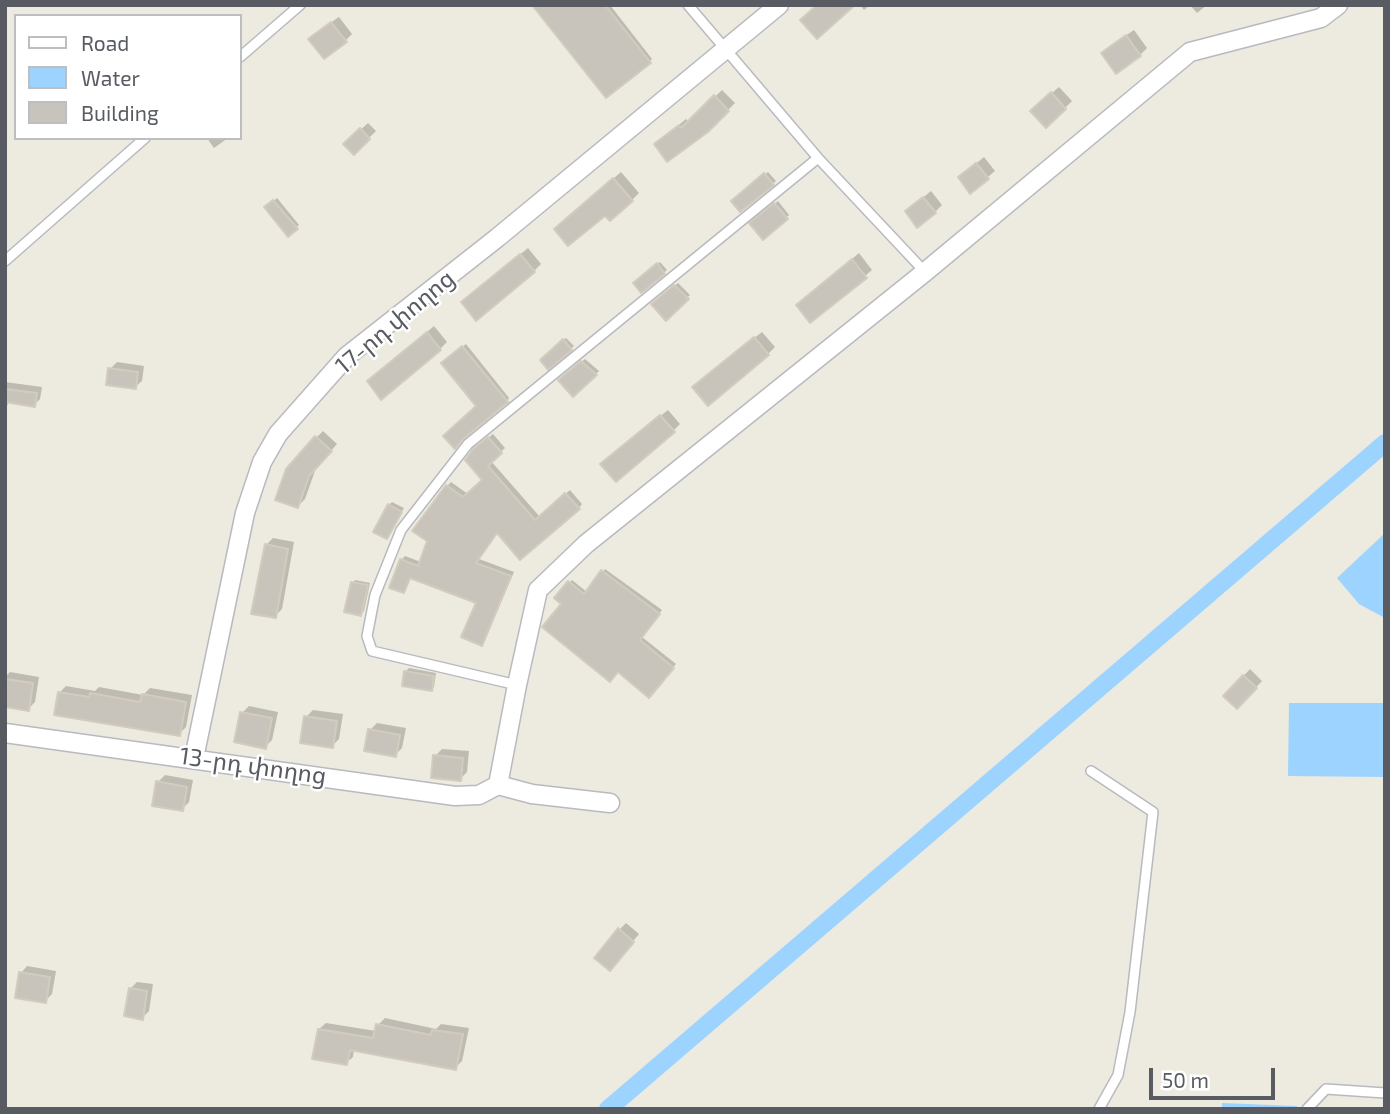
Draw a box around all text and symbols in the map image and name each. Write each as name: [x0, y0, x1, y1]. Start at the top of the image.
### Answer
legend: [14, 14, 242, 140]
text: Road: [81, 30, 129, 55]
text: Water: [81, 65, 140, 90]
text: Building: [81, 100, 159, 125]
street label: 17-րդ փողոց: [330, 264, 460, 380]
street label: 13-րդ փողոց: [178, 741, 328, 791]
scale bar: [1152, 1054, 1278, 1098]
text: 50 m: [1162, 1067, 1209, 1092]

